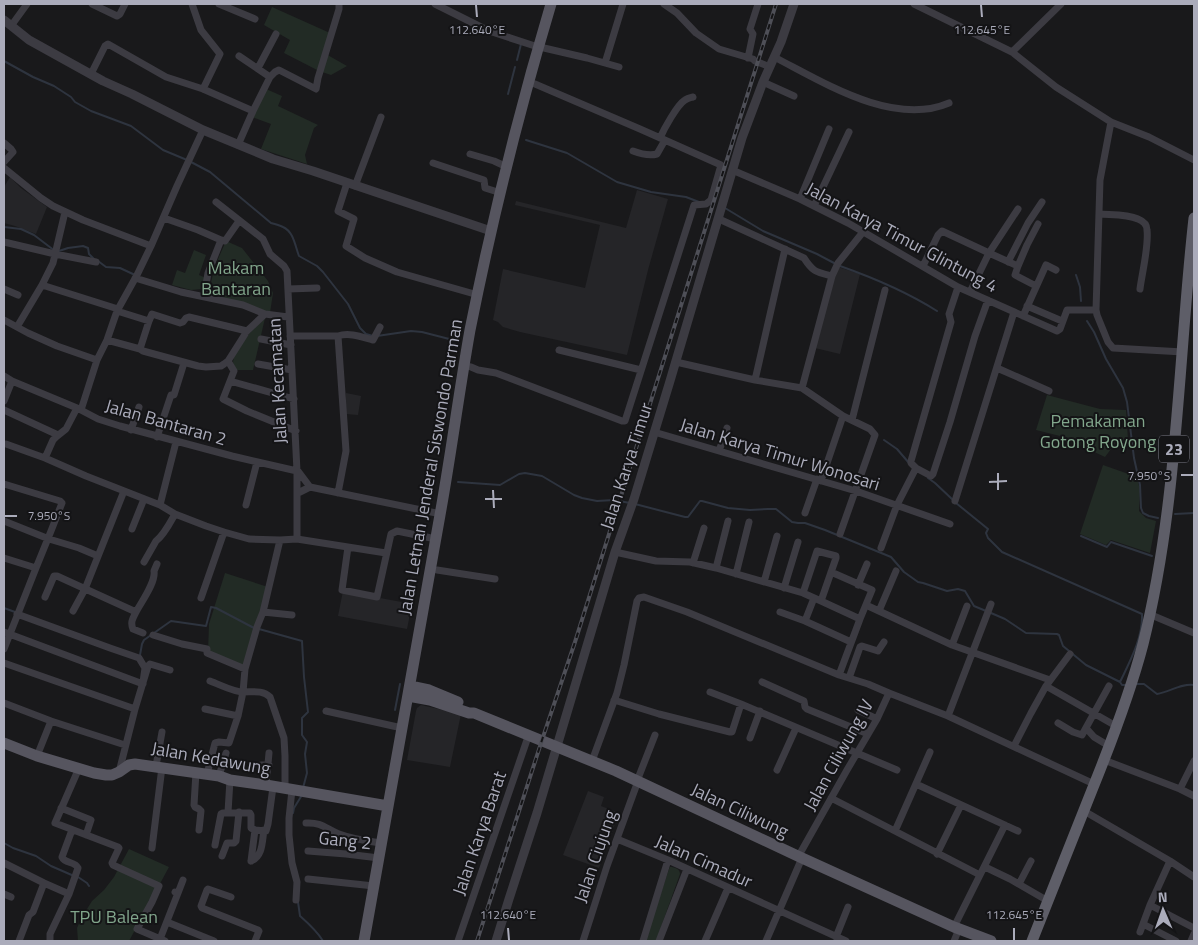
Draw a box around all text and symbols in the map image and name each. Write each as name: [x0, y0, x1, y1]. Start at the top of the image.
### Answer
text: 112.640°E: [449, 20, 505, 39]
text: 112.645°E: [954, 20, 1010, 39]
street label: Jalan Karya Timur Glintung 4: [801, 175, 1003, 299]
park label: Makam Bantaran: [201, 254, 271, 302]
street label: Jalan Kecamatan: [260, 317, 294, 445]
street label: Jalan Letnan Jenderal Siswondo Parman: [391, 317, 469, 617]
street label: Jalan Bantaran 2: [102, 392, 230, 452]
street label: Jalan Karya Timur: [593, 399, 659, 533]
park label: Pemakaman Gotong Royong: [1040, 407, 1156, 455]
street label: Jalan Karya Timur Wonosari: [677, 411, 883, 497]
road number: 23: [1159, 436, 1189, 462]
text: 7.950°S: [1128, 466, 1170, 485]
text: 7.950°S: [28, 506, 70, 525]
street label: Jalan Ciliwung IV: [796, 694, 880, 816]
street label: Jalan Kedawung: [149, 734, 273, 782]
street label: Jalan Karya Barat: [445, 767, 513, 899]
street label: Jalan Ciliwung: [687, 776, 793, 844]
street label: Jalan Ciujung: [566, 806, 624, 906]
street label: Gang 2: [317, 824, 373, 856]
street label: Jalan Cimadur: [651, 827, 757, 895]
north arrow: [1138, 885, 1188, 935]
text: N: [1157, 886, 1168, 907]
park label: TPU Balean: [70, 903, 158, 930]
text: 112.640°E: [480, 905, 536, 924]
text: 112.645°E: [986, 905, 1042, 924]

